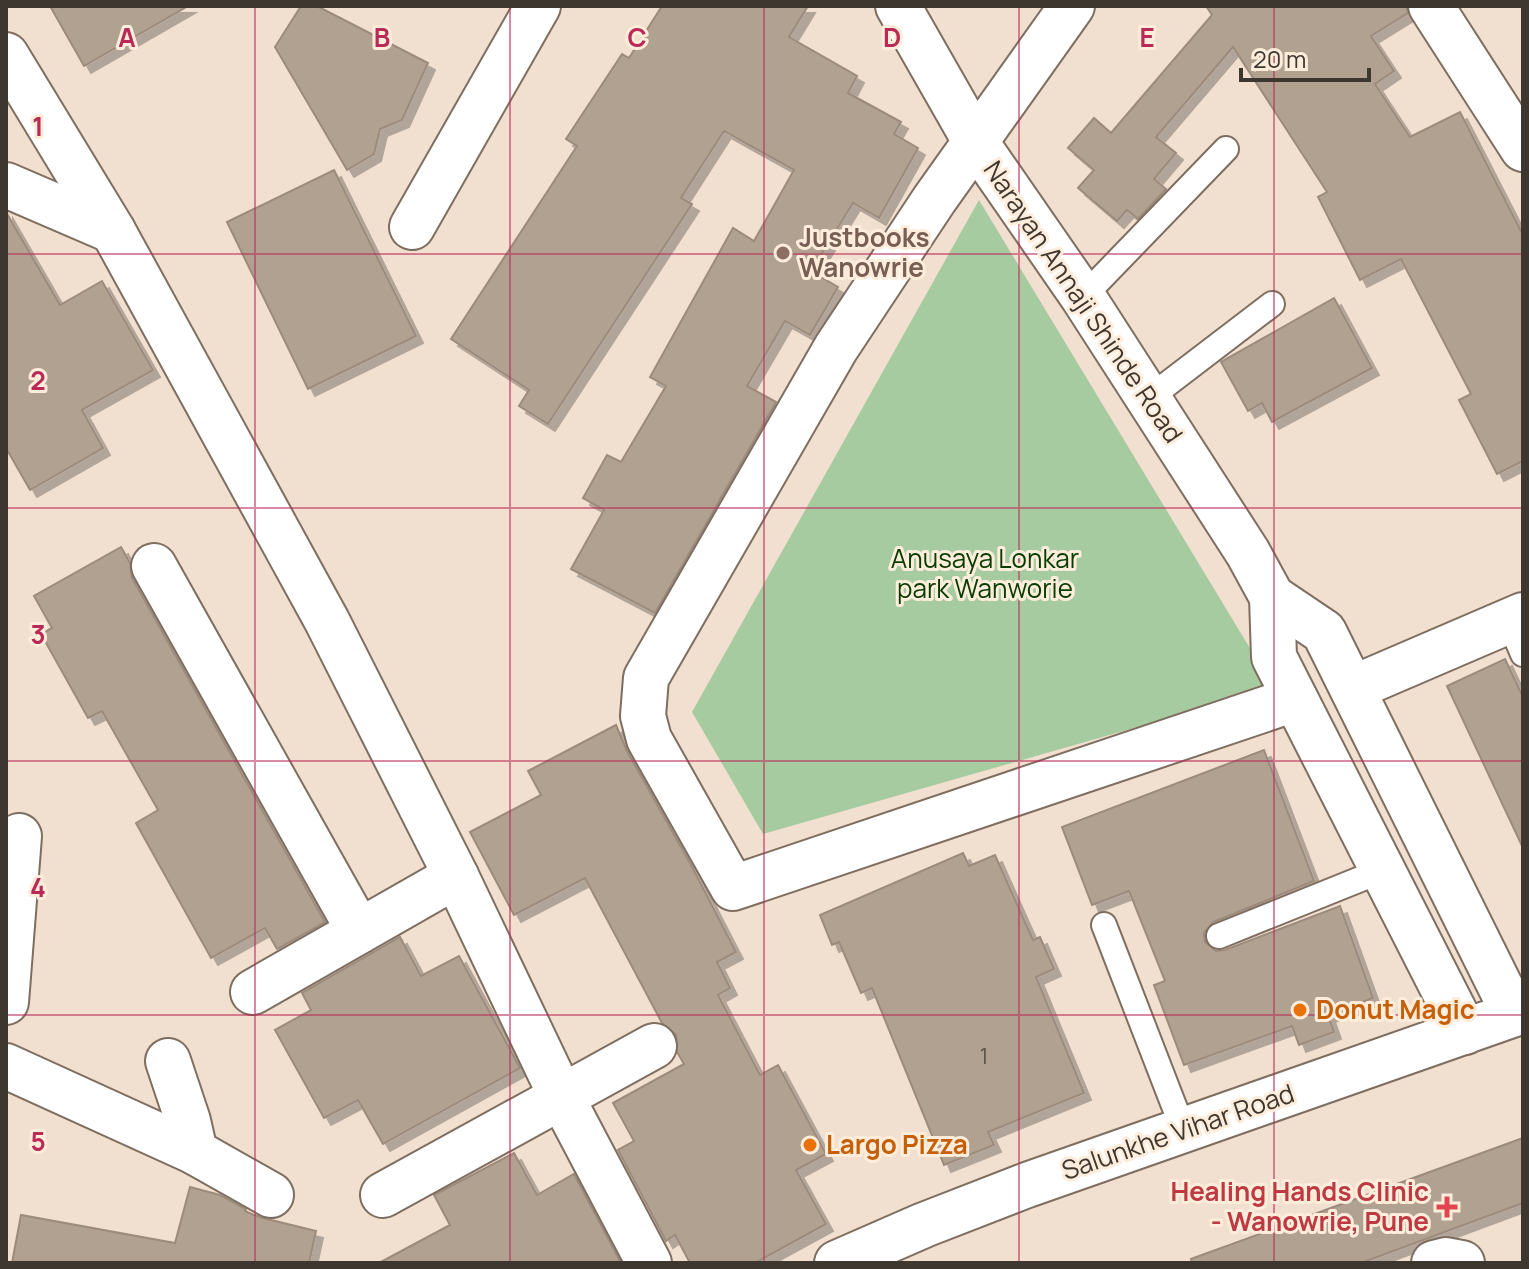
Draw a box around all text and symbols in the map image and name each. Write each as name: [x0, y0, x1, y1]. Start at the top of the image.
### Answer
text: A: [118, 19, 136, 55]
text: B: [374, 19, 390, 55]
text: C: [627, 19, 647, 55]
text: D: [883, 19, 901, 55]
text: E: [1139, 19, 1155, 55]
scale bar: [1241, 32, 1369, 82]
text: 20 m: [1253, 42, 1306, 75]
text: 1: [32, 108, 44, 144]
street label: Narayan Annaji Shinde Road: [976, 153, 1192, 450]
place label: Justbooks Wanowrie: [799, 219, 930, 285]
marker: Justbooks Wanowrie: [774, 244, 792, 262]
text: 2: [30, 362, 46, 398]
park label: Anusaya Lonkar park Wanworie: [891, 540, 1079, 606]
text: 3: [30, 616, 46, 652]
text: 4: [30, 869, 46, 905]
place label: Donut Magic: [1316, 991, 1475, 1027]
marker: Donut Magic: [1291, 1001, 1309, 1019]
house number: 1: [980, 1041, 988, 1071]
street label: Salunkhe Vihar Road: [1057, 1074, 1299, 1188]
text: 5: [30, 1123, 46, 1159]
place label: Largo Pizza: [826, 1126, 968, 1162]
marker: Largo Pizza: [801, 1136, 819, 1154]
place label: Healing Hands Clinic - Wanowrie, Pune: [1170, 1173, 1429, 1239]
marker: Healing Hands Clinic - Wanowrie, Pune: [1436, 1196, 1458, 1218]

